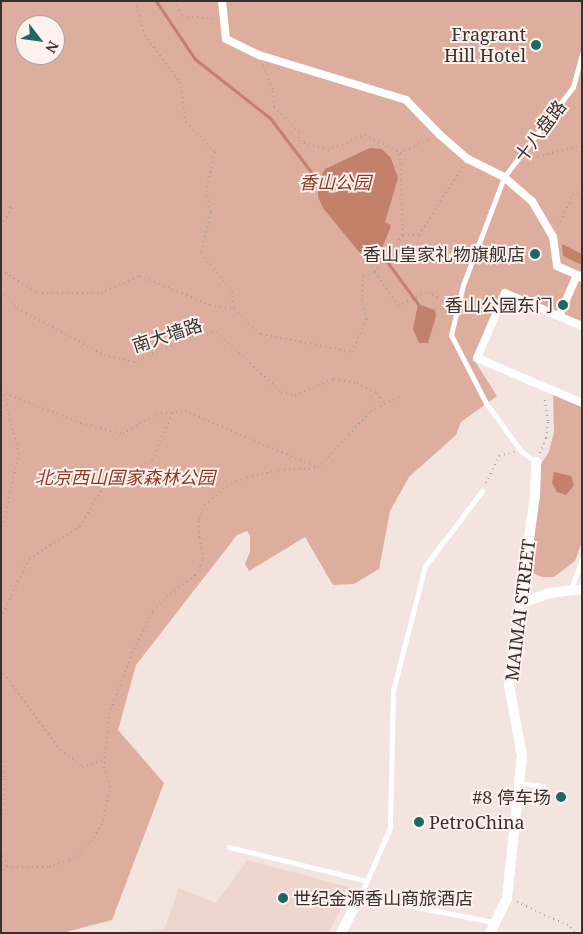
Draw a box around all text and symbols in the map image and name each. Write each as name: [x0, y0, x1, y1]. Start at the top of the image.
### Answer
north arrow: [15, 15, 65, 65]
place label: Fragrant Hill Hotel: [444, 24, 526, 66]
text: N: [42, 38, 64, 57]
marker: Fragrant Hill Hotel: [530, 39, 542, 51]
street label: 十八盘路: [510, 96, 570, 166]
park label: 香山公园: [299, 171, 371, 193]
place label: 香山皇家礼物旗舰店: [363, 243, 525, 265]
marker: 香山皇家礼物旗舰店: [529, 248, 541, 260]
place label: 香山公园东门: [445, 294, 553, 316]
marker: 香山公园东门: [557, 299, 569, 311]
street label: 南大墙路: [129, 314, 205, 356]
park label: 北京西山国家森林公园: [35, 466, 215, 488]
street label: MAIMAI STREET: [501, 538, 539, 682]
place label: #8 停车场: [472, 786, 551, 808]
marker: #8 停车场: [555, 791, 567, 803]
place label: PetroChina: [429, 811, 525, 833]
marker: PetroChina: [413, 816, 425, 828]
place label: 世纪金源香山商旅酒店: [293, 887, 473, 909]
marker: 世纪金源香山商旅酒店: [277, 892, 289, 904]

